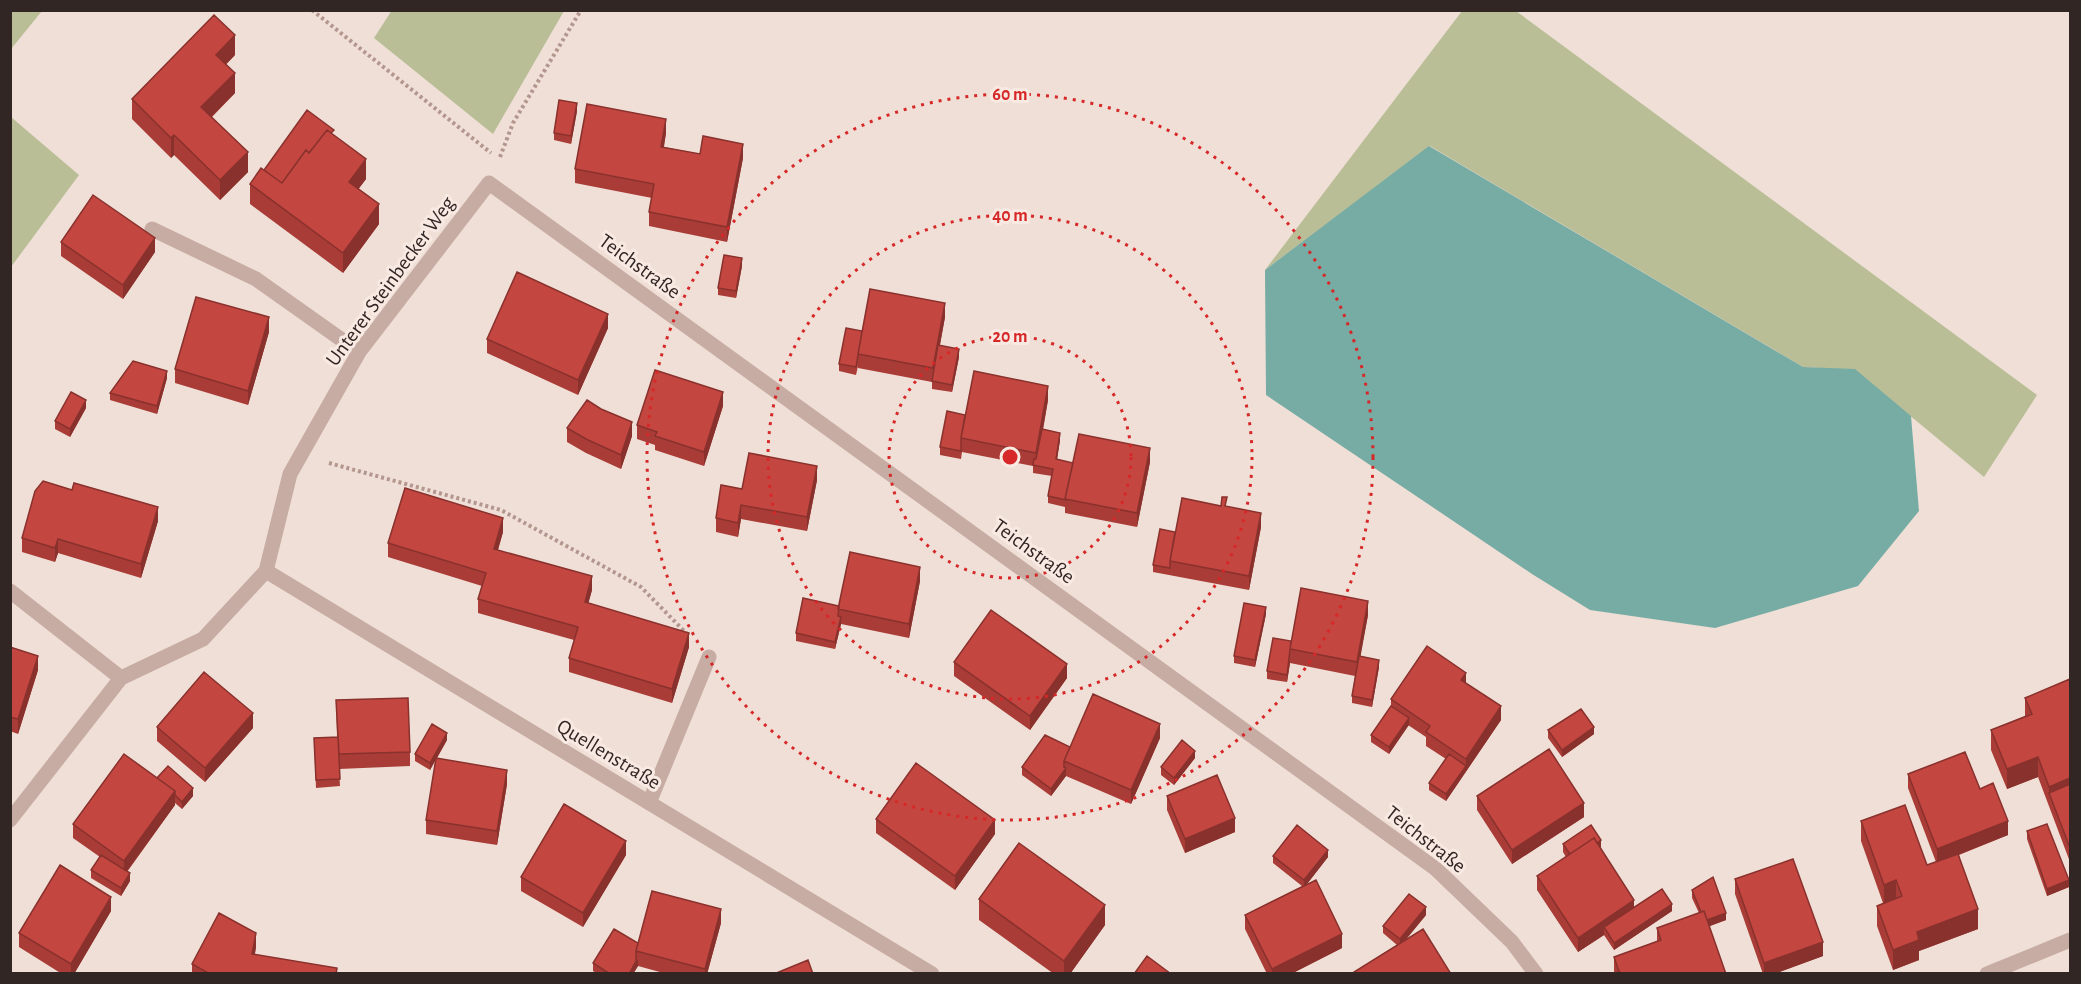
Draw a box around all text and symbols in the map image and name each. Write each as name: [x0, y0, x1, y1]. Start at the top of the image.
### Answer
text: 60 m: [992, 86, 1028, 104]
street label: Unterer Steinbecker Weg: [322, 192, 459, 370]
text: 40 m: [992, 207, 1028, 225]
street label: Teichstraße: [595, 230, 684, 303]
text: 20 m: [992, 328, 1028, 346]
centre of rings: [1000, 447, 1020, 467]
street label: Teichstraße: [989, 515, 1078, 588]
street label: Quellenstraße: [553, 715, 664, 793]
street label: Teichstraße: [1382, 802, 1469, 877]

